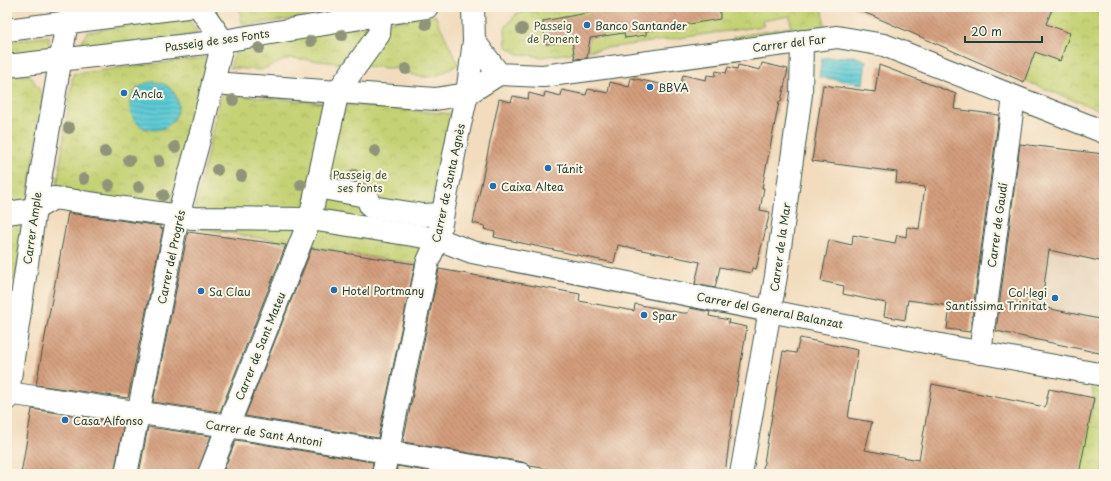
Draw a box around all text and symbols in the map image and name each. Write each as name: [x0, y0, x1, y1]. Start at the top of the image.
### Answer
park label: Passeig de Ponent: [527, 17, 579, 47]
place label: Banco Santander: [595, 17, 687, 34]
scale bar: [965, 18, 1042, 44]
marker: Banco Santander: [582, 20, 592, 30]
text: 20 m: [971, 22, 1002, 40]
street label: Passeig de ses Fonts: [164, 24, 270, 56]
street label: Carrer del Far: [751, 30, 827, 56]
place label: BBVA: [658, 79, 689, 96]
marker: BBVA: [645, 82, 655, 92]
place label: Ancla: [132, 85, 163, 102]
marker: Ancla: [119, 88, 129, 98]
street label: Carrer de Santa Agnès: [427, 122, 469, 244]
place label: Tánit: [556, 160, 584, 177]
marker: Tánit: [543, 163, 553, 173]
park label: Passeig de ses fonts: [333, 166, 387, 196]
place label: Caixa Altea: [501, 178, 564, 195]
marker: Caixa Altea: [488, 181, 498, 191]
street label: Carrer de Gaudí: [983, 181, 1011, 268]
street label: Carrer Ample: [18, 191, 46, 265]
street label: Carrer de la Mar: [765, 201, 795, 293]
street label: Carrer del Progrés: [153, 209, 189, 305]
place label: Hotel Portmany: [342, 282, 424, 299]
place label: Sa Clau: [209, 283, 251, 300]
place label: Col·legi Santíssima Trinitat: [945, 284, 1047, 314]
marker: Hotel Portmany: [329, 285, 339, 295]
marker: Sa Clau: [196, 286, 206, 296]
street label: Carrer del General Balanzat: [695, 287, 845, 333]
street label: Carrer de Sant Mateu: [230, 289, 290, 403]
marker: Col·legi Santíssima Trinitat: [1050, 293, 1060, 303]
place label: Spar: [652, 307, 677, 324]
marker: Spar: [639, 310, 649, 320]
place label: Casa Alfonso: [73, 412, 143, 429]
marker: Casa Alfonso: [60, 415, 70, 425]
street label: Carrer de Sant Antoni: [204, 415, 324, 451]

